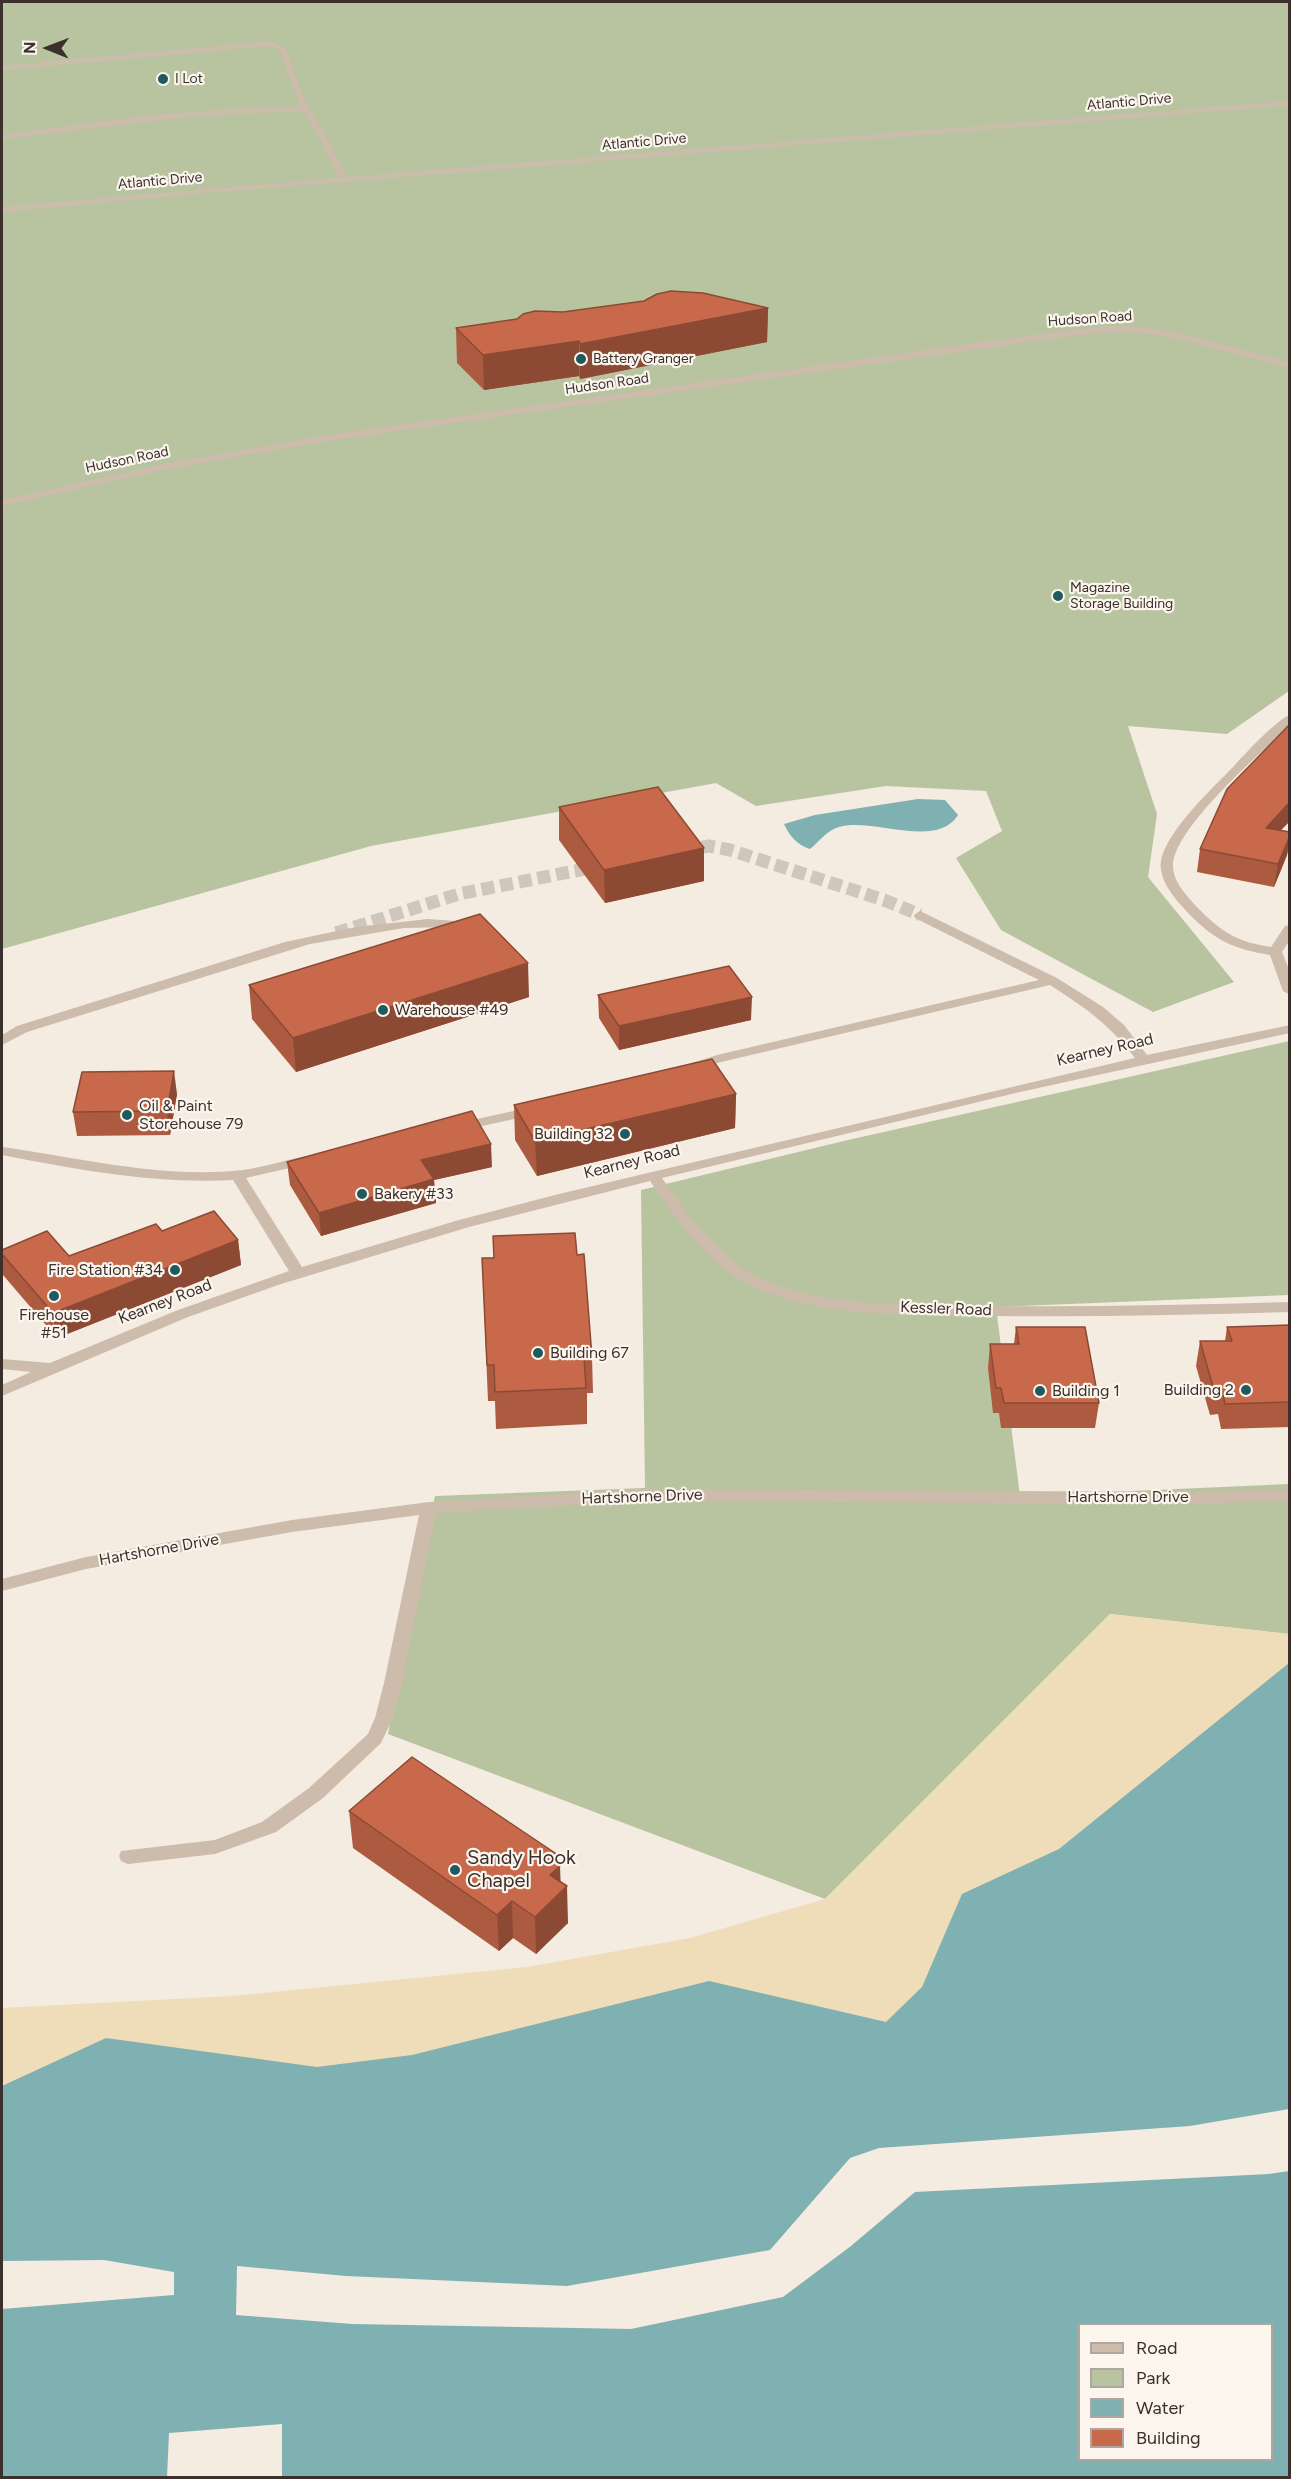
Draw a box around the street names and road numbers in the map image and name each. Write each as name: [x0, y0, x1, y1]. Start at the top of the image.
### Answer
street label: Atlantic Drive: [1086, 90, 1172, 114]
street label: Atlantic Drive: [601, 130, 687, 154]
street label: Atlantic Drive: [117, 169, 203, 193]
street label: Hudson Road: [1047, 308, 1133, 330]
street label: Hudson Road: [564, 370, 650, 398]
street label: Hudson Road: [84, 443, 170, 477]
street label: Kearney Road: [1055, 1030, 1155, 1070]
street label: Kearney Road: [582, 1141, 682, 1183]
street label: Kearney Road: [116, 1275, 214, 1329]
street label: Kessler Road: [900, 1298, 992, 1320]
street label: Hartshorne Drive: [581, 1485, 703, 1509]
street label: Hartshorne Drive: [1067, 1487, 1189, 1507]
street label: Hartshorne Drive: [98, 1530, 220, 1570]

